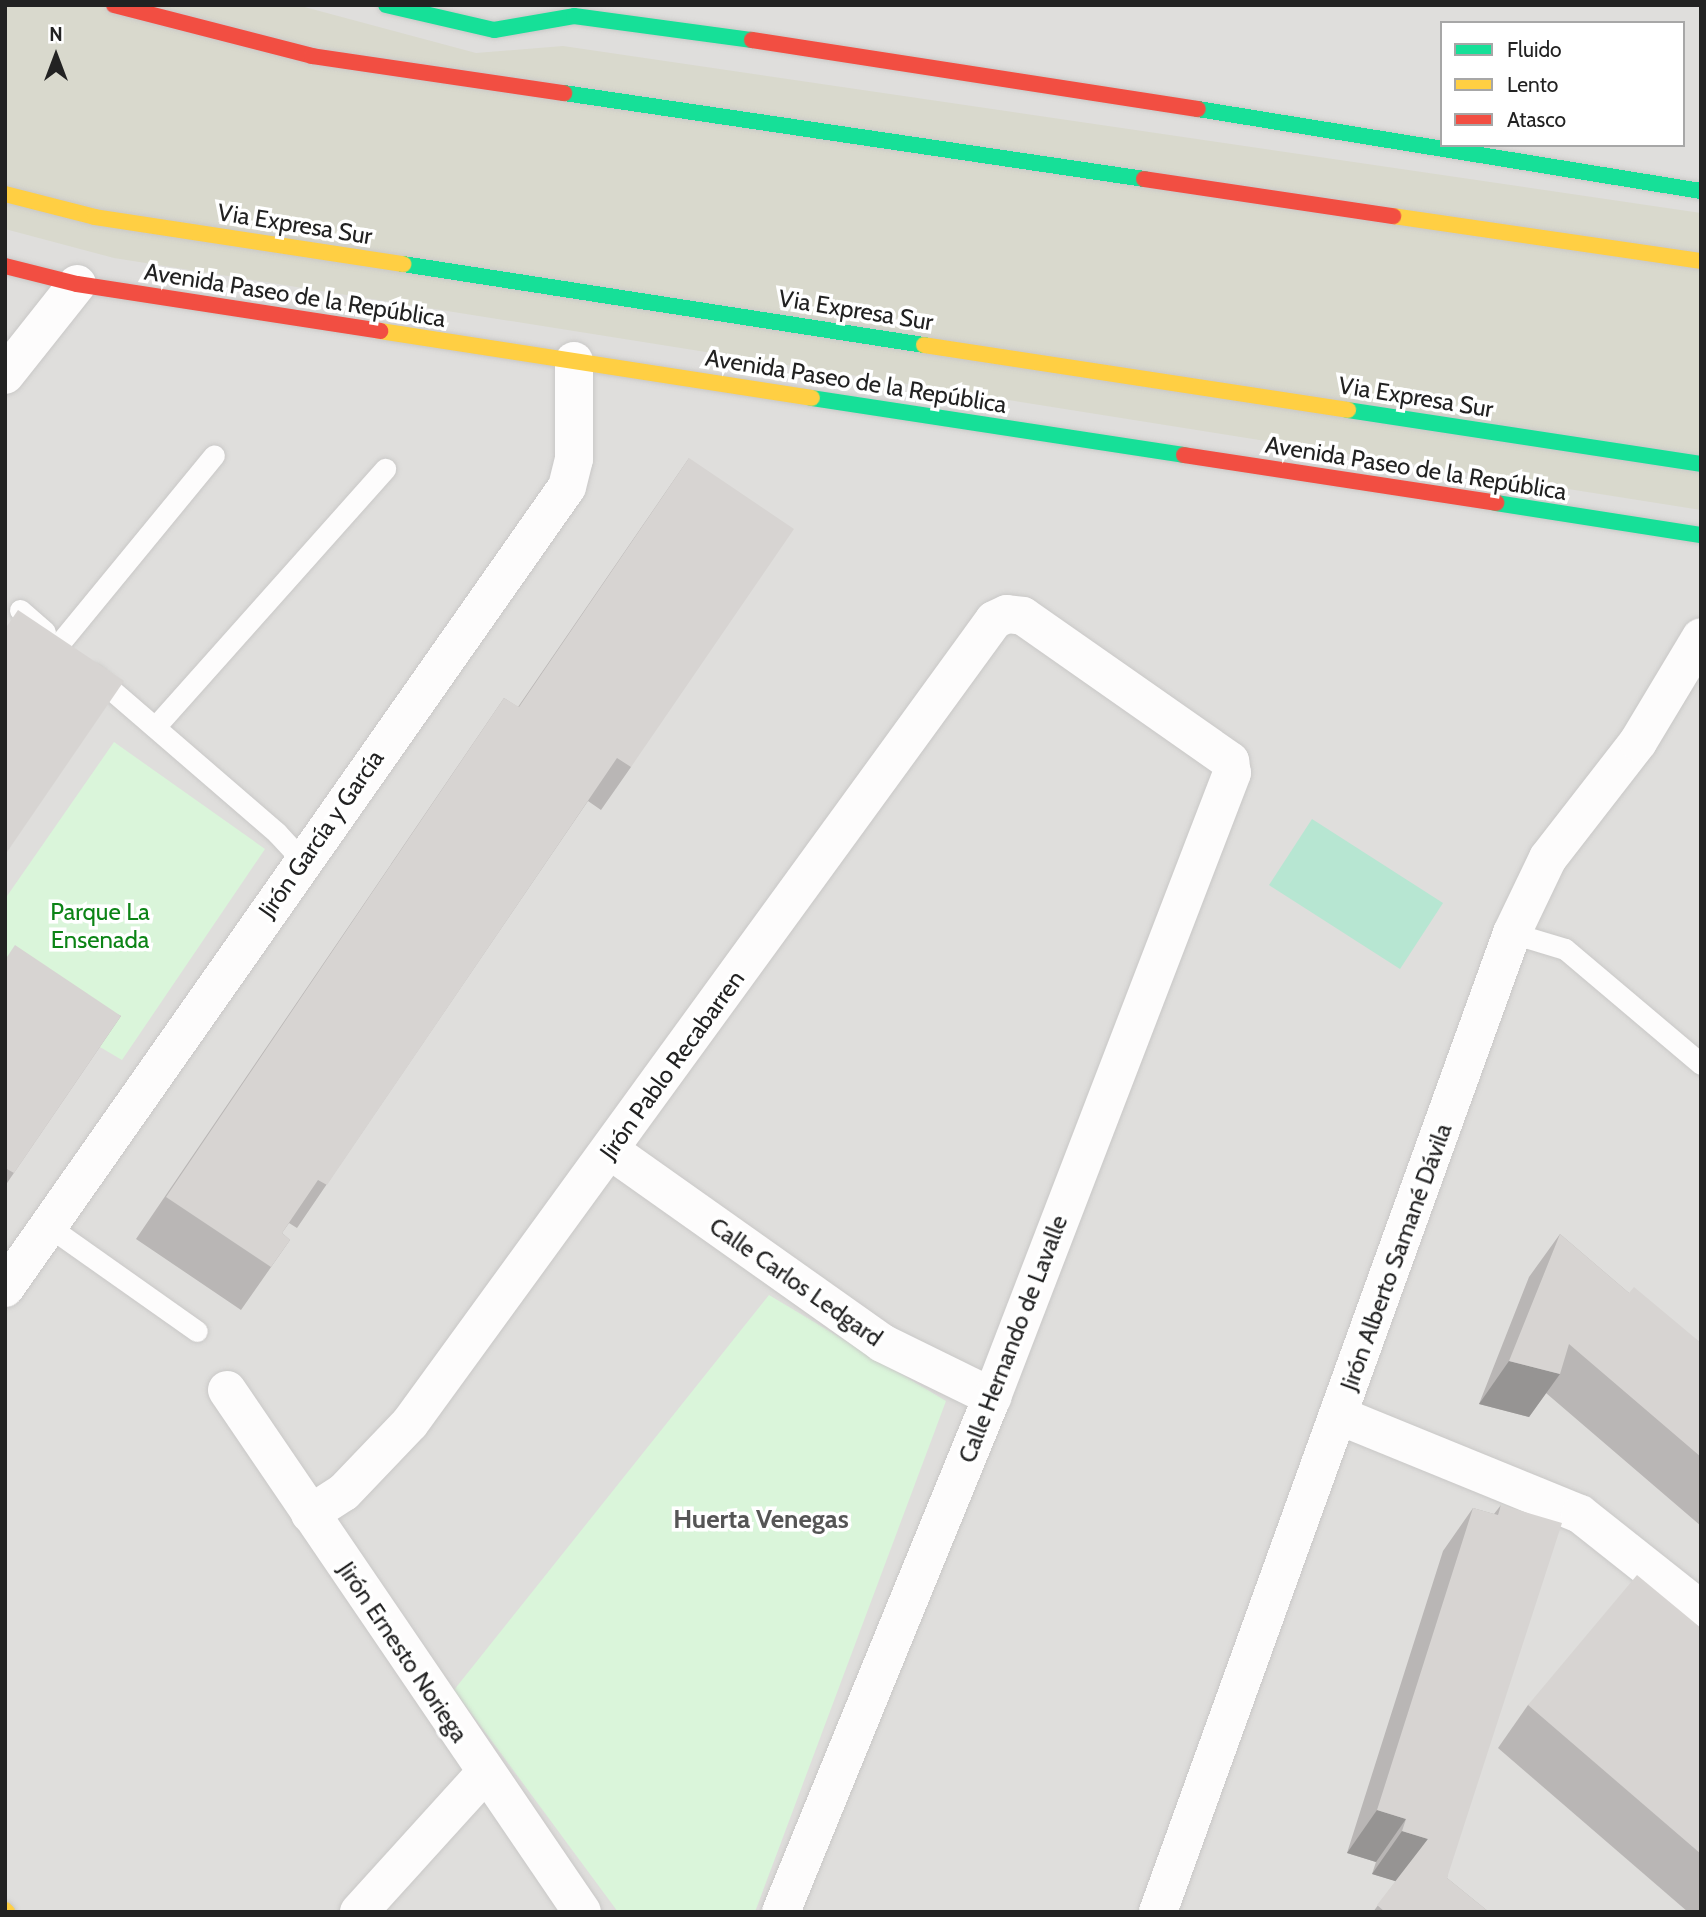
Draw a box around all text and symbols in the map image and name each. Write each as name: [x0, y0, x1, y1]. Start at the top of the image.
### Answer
north arrow: [21, 21, 91, 91]
legend: [1440, 21, 1685, 147]
text: N: [49, 23, 63, 46]
text: Fluido: [1507, 37, 1562, 62]
text: Lento: [1507, 72, 1558, 97]
text: Atasco: [1507, 107, 1566, 132]
street label: Via Expresa Sur: [216, 198, 374, 250]
street label: Avenida Paseo de la República: [142, 257, 448, 333]
street label: Via Expresa Sur: [777, 284, 935, 336]
street label: Avenida Paseo de la República: [703, 343, 1009, 419]
street label: Via Expresa Sur: [1337, 371, 1495, 423]
street label: Avenida Paseo de la República: [1263, 430, 1569, 506]
street label: Jirón García y García: [252, 745, 390, 923]
park label: Parque La Ensenada: [50, 898, 150, 954]
street label: Jirón Pablo Recabarren: [594, 965, 750, 1165]
street label: Jirón Alberto Samané Dávila: [1334, 1120, 1458, 1394]
street label: Calle Hernando de Lavalle: [952, 1211, 1074, 1467]
street label: Calle Carlos Ledgard: [704, 1212, 888, 1352]
district label: Huerta Venegas: [673, 1504, 849, 1536]
street label: Jirón Ernesto Noriega: [332, 1556, 474, 1748]

